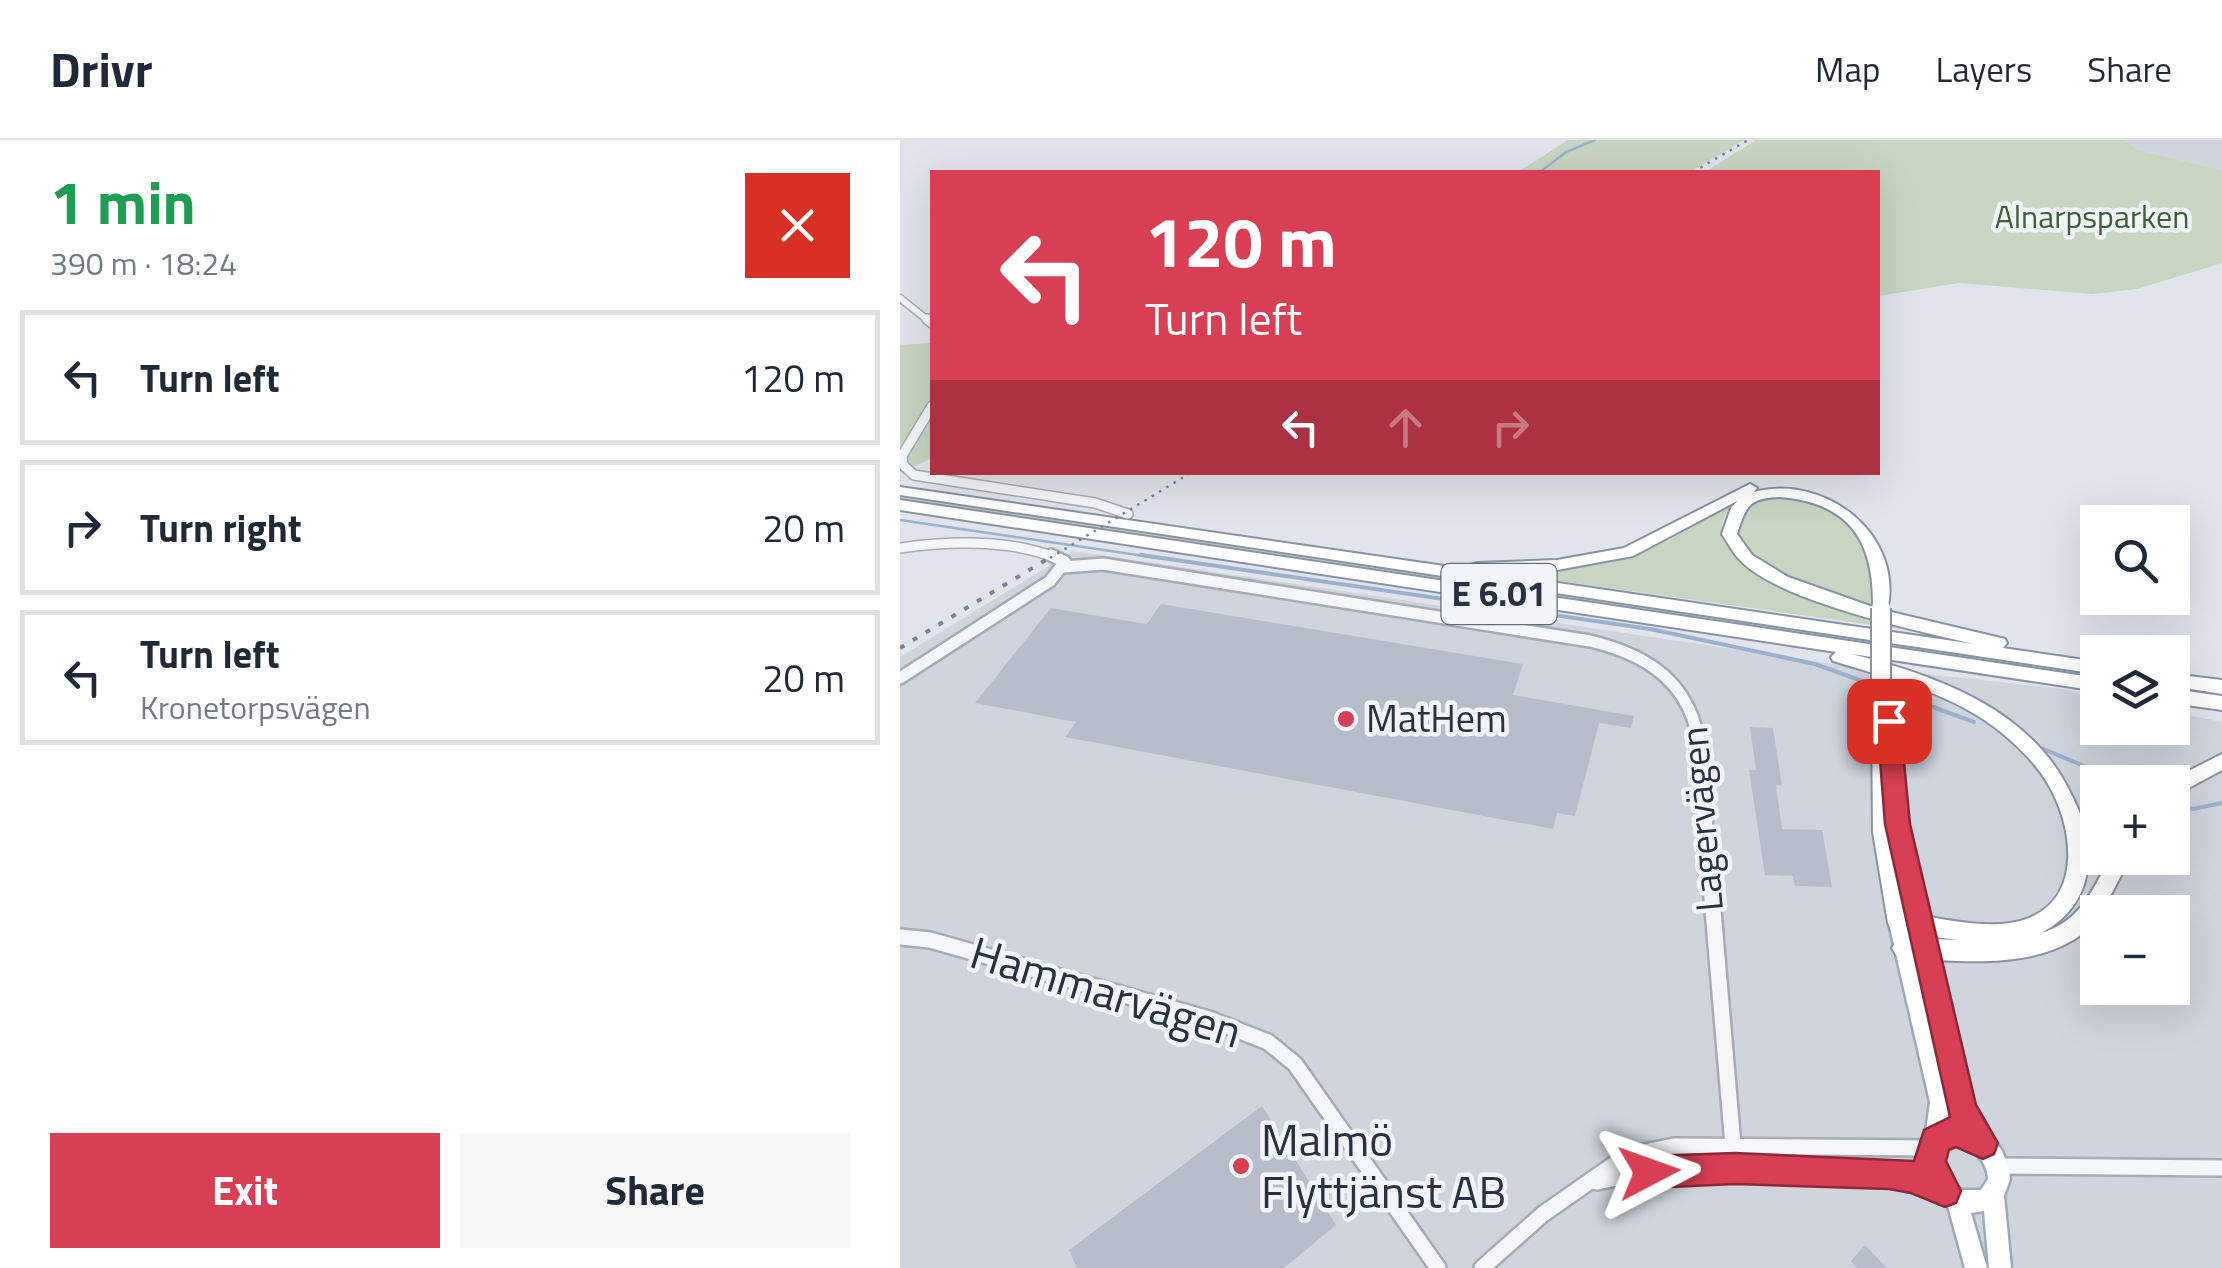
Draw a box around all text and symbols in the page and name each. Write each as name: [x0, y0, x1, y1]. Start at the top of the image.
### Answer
text: Drivr: [50, 33, 153, 106]
text: Map: [1815, 42, 1880, 96]
text: Layers: [1935, 42, 2032, 96]
text: Share: [2087, 42, 2172, 96]
text: 1 min: [50, 156, 196, 247]
button: close: [745, 173, 850, 278]
text: 120 m: [1145, 188, 1337, 294]
park label: Alnarpsparken: [1995, 192, 2189, 240]
icon: left: [980, 210, 1110, 340]
text: 390 m · 18:24: [50, 239, 237, 287]
text: Turn left: [1145, 284, 1302, 352]
text: Turn left: [140, 349, 280, 407]
text: 120 m: [741, 349, 845, 407]
icon: left: [55, 350, 110, 405]
icon: left: [1273, 400, 1328, 455]
icon: ahead: [1378, 400, 1433, 455]
icon: right: [1483, 400, 1538, 455]
text: Turn right: [140, 499, 302, 557]
text: 20 m: [762, 499, 845, 557]
icon: right: [55, 500, 110, 555]
map controls: [2080, 505, 2190, 1005]
button: search: [2080, 505, 2190, 615]
road number: E 6.01: [1442, 564, 1556, 624]
text: Turn left: [140, 625, 280, 683]
button: layers: [2080, 635, 2190, 745]
text: 20 m: [762, 649, 845, 707]
icon: left: [55, 650, 110, 705]
pin: [1847, 679, 1932, 764]
text: Kronetorpsvägen: [140, 683, 371, 731]
place label: MatHem: [1366, 689, 1507, 747]
icon: arrive: [1862, 694, 1917, 749]
marker: MatHem: [1335, 708, 1357, 730]
street label: Lagervägen: [1664, 724, 1738, 914]
button: +: [2080, 765, 2190, 875]
button: −: [2080, 895, 2190, 1005]
street label: Hammarvägen: [962, 918, 1250, 1065]
place label: Malmö Flyttjänst AB: [1261, 1105, 1506, 1225]
position arrow: [1597, 1120, 1701, 1224]
button: Exit: [50, 1133, 440, 1248]
button: Share: [460, 1133, 850, 1248]
marker: Malmö Flyttjänst AB: [1230, 1155, 1252, 1177]

